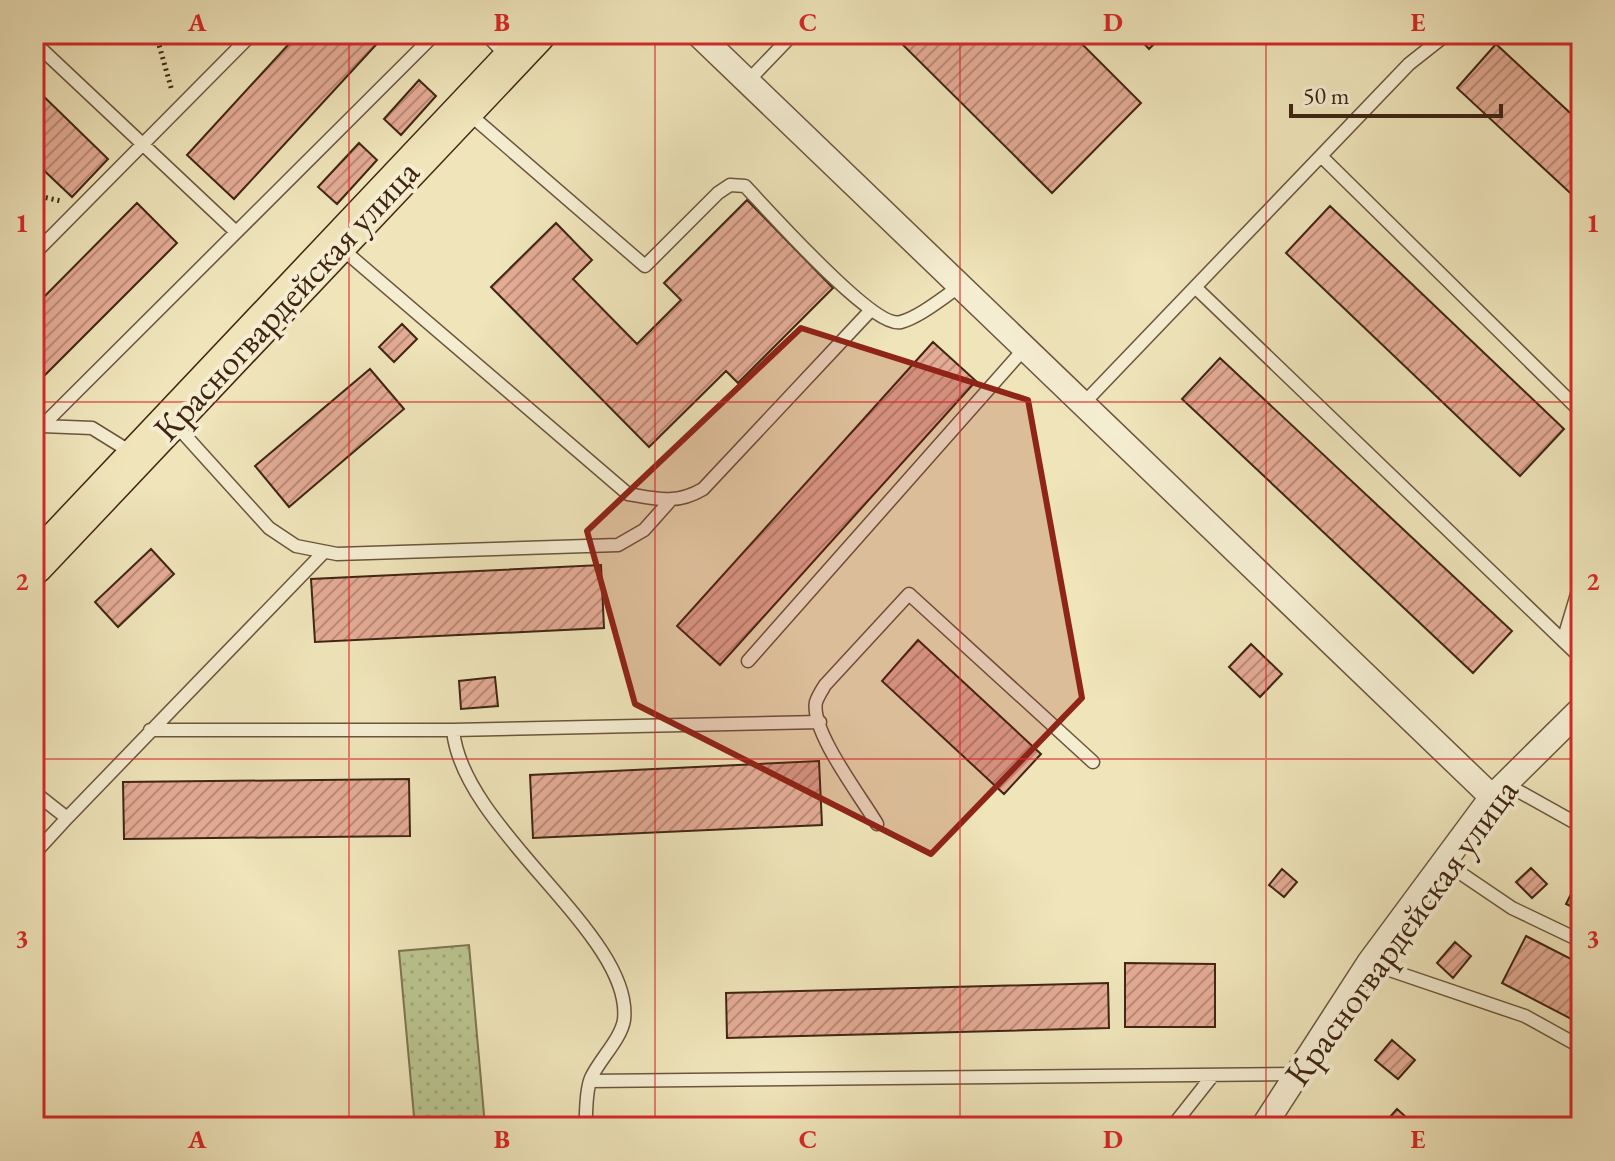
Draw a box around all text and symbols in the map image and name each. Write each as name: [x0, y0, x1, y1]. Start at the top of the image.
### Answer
text: A: [187, 5, 207, 39]
text: B: [494, 5, 510, 39]
text: C: [799, 5, 817, 39]
text: D: [1103, 5, 1123, 39]
text: E: [1411, 5, 1426, 39]
scale bar: [1291, 68, 1501, 118]
text: 50 m: [1303, 80, 1350, 111]
street label: Красногвардейская улица: [143, 149, 429, 451]
text: 1: [15, 206, 29, 240]
text: 1: [1586, 206, 1600, 240]
text: 2: [15, 564, 29, 598]
text: 2: [1586, 564, 1600, 598]
street label: Красногвардейская улица: [1274, 768, 1529, 1095]
text: 3: [15, 921, 29, 955]
text: 3: [1586, 921, 1600, 955]
text: A: [187, 1122, 207, 1156]
text: B: [494, 1122, 510, 1156]
text: C: [799, 1122, 817, 1156]
text: D: [1103, 1122, 1123, 1156]
text: E: [1411, 1122, 1426, 1156]

